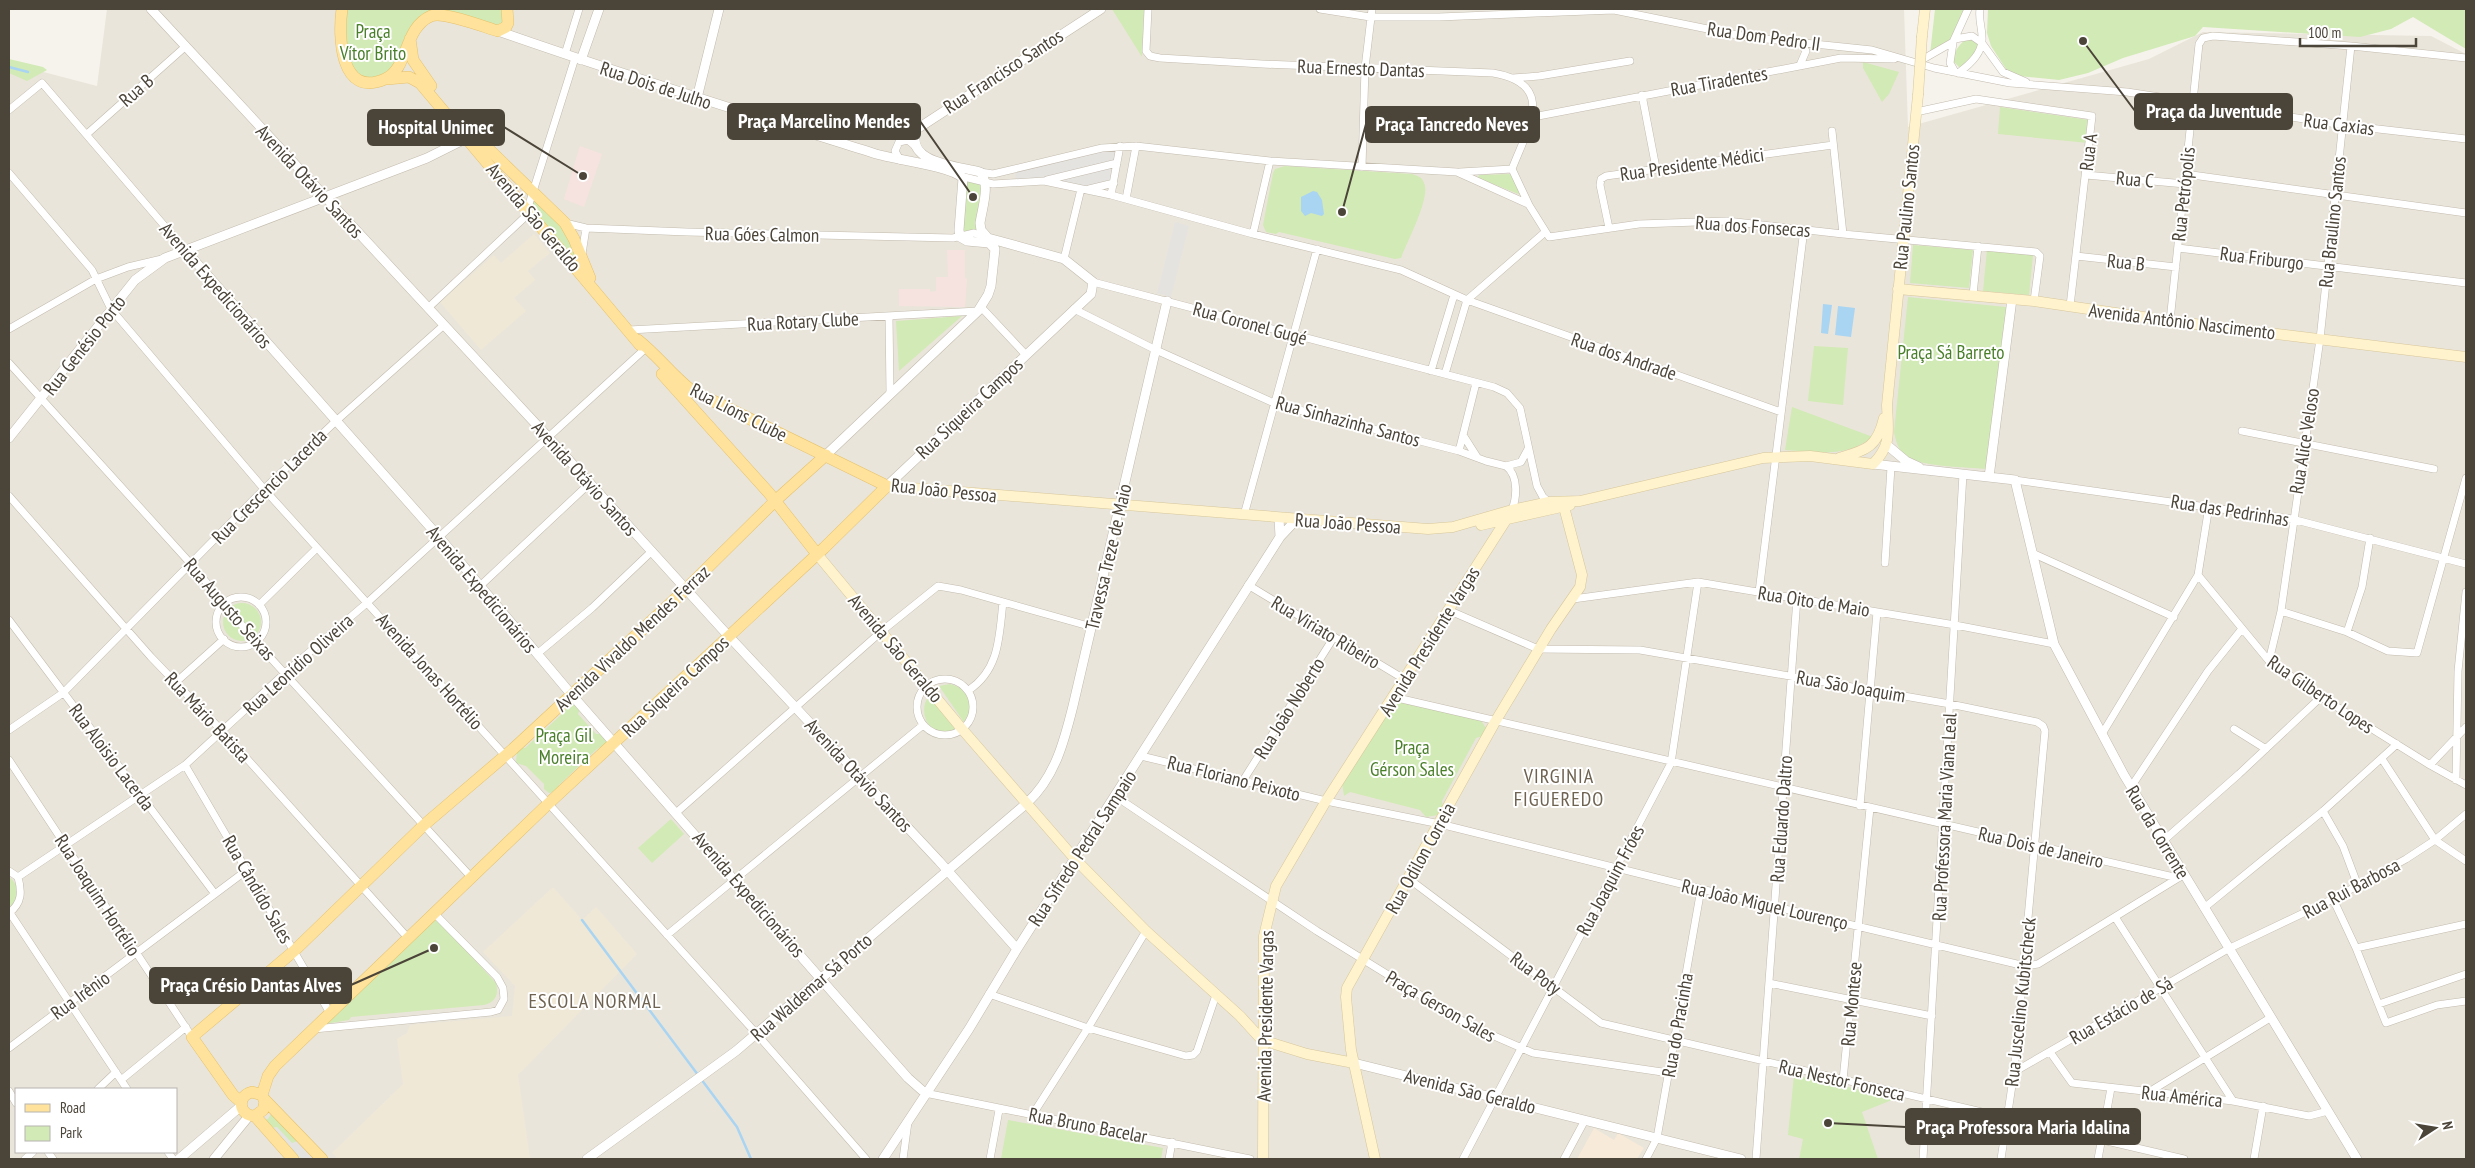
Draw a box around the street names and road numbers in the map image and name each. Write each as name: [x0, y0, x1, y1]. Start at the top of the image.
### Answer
street label: Rua Dom Pedro II: [1706, 16, 1822, 56]
street label: Rua Francisco Santos: [939, 23, 1067, 119]
street label: Rua Ernesto Dantas: [1297, 54, 1425, 82]
street label: Rua Dois de Julho: [597, 56, 715, 114]
street label: Rua Tiradentes: [1669, 61, 1769, 101]
street label: Rua B: [114, 68, 158, 112]
street label: Rua Caxias: [2302, 108, 2376, 140]
street label: Avenida Otávio Santos: [251, 119, 369, 243]
street label: Rua A: [2074, 132, 2102, 172]
street label: Rua Presidente Médici: [1618, 142, 1766, 186]
street label: Rua Paulino Santos: [1887, 143, 1925, 271]
street label: Rua Petrópolis: [2166, 146, 2200, 242]
street label: Rua Braulino Santos: [2313, 155, 2351, 289]
street label: Avenida São Geraldo: [481, 158, 587, 276]
street label: Rua C: [2115, 165, 2155, 193]
street label: Rua dos Fonsecas: [1695, 210, 1811, 242]
street label: Avenida Expedicionários: [155, 217, 277, 353]
street label: Rua Góes Calmon: [705, 221, 819, 247]
street label: Rua Friburgo: [2219, 241, 2305, 275]
street label: Rua B: [2106, 248, 2146, 276]
street label: Rua Genésio Porto: [38, 290, 130, 400]
street label: Rua Coronel Gugé: [1190, 296, 1310, 350]
street label: Avenida Antônio Nascimento: [2087, 298, 2277, 344]
street label: Rua Rotary Clube: [747, 306, 860, 336]
street label: Rua dos Andrade: [1568, 327, 1680, 385]
street label: Rua Siqueira Campos: [910, 352, 1028, 464]
street label: Rua Lions Clube: [687, 377, 792, 447]
street label: Rua Alice Veloso: [2284, 386, 2324, 496]
street label: Rua Sinhazinha Santos: [1273, 390, 1423, 452]
street label: Avenida Otávio Santos: [527, 415, 643, 541]
street label: Rua Crescencio Lacerda: [206, 423, 332, 549]
street label: Rua João Pessoa: [890, 473, 998, 507]
street label: Travessa Treze de Maio: [1080, 482, 1136, 632]
street label: Rua das Pedrinhas: [2169, 489, 2291, 531]
street label: Rua João Pessoa: [1294, 507, 1402, 539]
street label: Avenida Expedicionários: [422, 520, 542, 658]
street label: Rua Augusto Seixas: [179, 553, 281, 665]
street label: Avenida Vivaldo Mendes Ferraz: [549, 560, 715, 716]
street label: Avenida Presidente Vargas: [1373, 562, 1485, 720]
street label: Rua Oito de Maio: [1756, 580, 1872, 622]
street label: Avenida São Geraldo: [843, 589, 949, 707]
street label: Rua Viriato Ribeiro: [1267, 590, 1385, 674]
street label: Rua Leonídio Oliveira: [238, 608, 358, 720]
street label: Avenida Jonas Hortélio: [371, 608, 489, 734]
street label: Rua Siqueira Campos: [616, 630, 734, 742]
street label: Rua Gilberto Lopes: [2263, 649, 2379, 739]
street label: Rua João Noberto: [1248, 653, 1330, 763]
street label: Rua São Joaquim: [1795, 665, 1907, 707]
street label: Rua Mário Batista: [160, 667, 256, 767]
street label: Rua Aloisio Lacerda: [64, 699, 160, 815]
street label: Rua Professora Maria Viana Leal: [1927, 712, 1961, 922]
street label: Avenida Otávio Santos: [800, 713, 918, 837]
street label: Rua Floriano Peixoto: [1165, 750, 1303, 806]
street label: Rua Eduardo Daltro: [1765, 755, 1797, 883]
street label: Rua Sifredo Pedral Sampaio: [1023, 765, 1141, 931]
street label: Rua da Corrente: [2121, 781, 2195, 883]
street label: Rua Odilon Correia: [1380, 798, 1460, 918]
street label: Rua Joaquim Fróes: [1571, 821, 1649, 939]
street label: Rua Dois de Janeiro: [1976, 821, 2106, 873]
street label: Avenida Expedicionários: [688, 826, 810, 962]
street label: Rua Joaquim Hortélio: [50, 830, 146, 960]
street label: Rua Cândido Sales: [217, 831, 299, 947]
street label: Rua Rui Barbosa: [2298, 852, 2404, 924]
street label: Rua João Miguel Lourenço: [1679, 873, 1851, 935]
street label: Rua Juscelino Kubitscheck: [1999, 916, 2041, 1088]
street label: Rua Waldemar Sá Porto: [745, 928, 877, 1046]
street label: Avenida Presidente Vargas: [1252, 930, 1278, 1102]
street label: Rua Poty: [1506, 946, 1567, 1000]
street label: Rua Montese: [1835, 961, 1867, 1047]
street label: Praça Gerson Sales: [1382, 965, 1500, 1047]
street label: Rua Irênio: [46, 966, 114, 1024]
street label: Rua do Pracinha: [1656, 971, 1698, 1079]
street label: Rua Estácio de Sá: [2065, 971, 2177, 1049]
street label: Rua Nestor Fonseca: [1777, 1054, 1907, 1106]
street label: Avenida São Geraldo: [1402, 1063, 1538, 1119]
street label: Rua América: [2140, 1080, 2224, 1112]
street label: Rua Bruno Bacelar: [1027, 1102, 1150, 1148]

